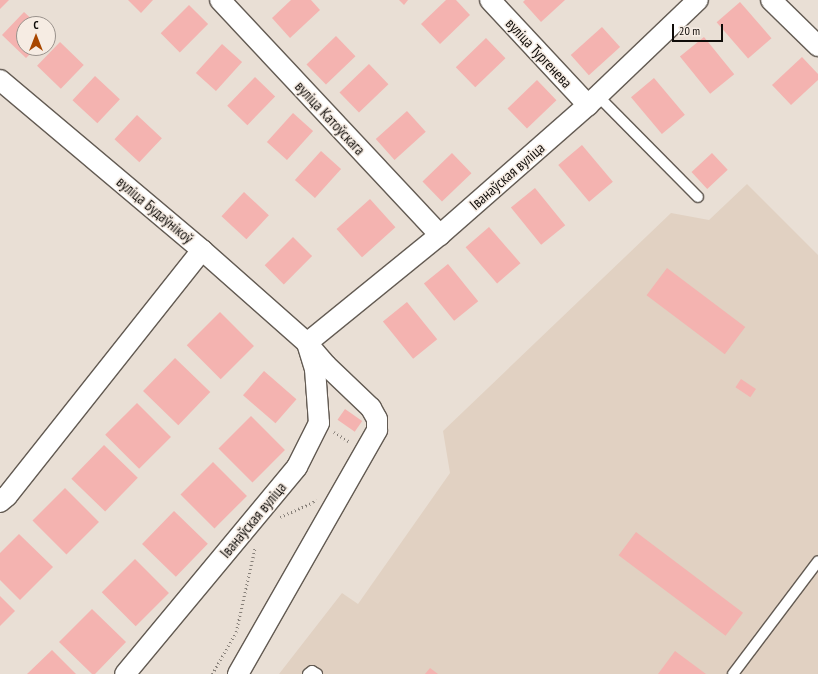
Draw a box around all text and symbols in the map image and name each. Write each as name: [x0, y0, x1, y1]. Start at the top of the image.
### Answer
street label: вуліца Тургенева: [502, 14, 576, 92]
north arrow: [16, 16, 56, 56]
scale bar: [674, 16, 725, 42]
text: С: [33, 18, 39, 32]
text: 20 m: [679, 23, 700, 38]
street label: вуліца Катоўскага: [291, 77, 369, 159]
street label: Іванаўская вуліца: [466, 139, 548, 213]
street label: вуліца Будаўнікоў: [113, 173, 197, 247]
street label: Іванаўская вуліца: [216, 479, 290, 561]

